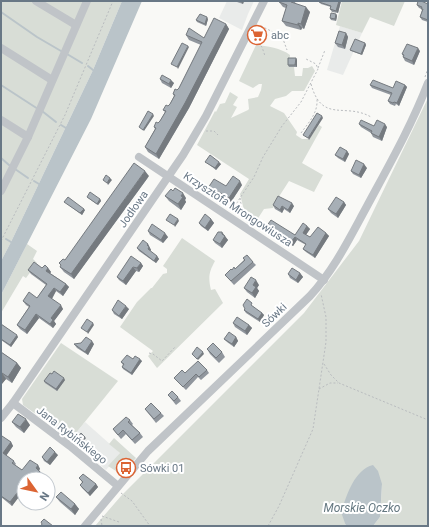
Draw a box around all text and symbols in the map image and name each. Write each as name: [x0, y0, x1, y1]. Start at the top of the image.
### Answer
supermarket icon: abc: [246, 24, 268, 46]
place label: abc: [271, 29, 289, 42]
street label: Krzysztofa Mrongowiusza: [181, 169, 294, 249]
street label: Jodłowa: [116, 188, 151, 230]
street label: Sówki: [259, 300, 289, 330]
street label: Jana Rybińskiego: [34, 404, 110, 467]
bus stop icon: Sówki 01: [115, 457, 137, 479]
place label: Sówki 01: [140, 462, 184, 475]
north arrow: [16, 471, 56, 511]
text: N: [36, 489, 52, 503]
water label: Morskie Oczko: [323, 501, 401, 515]

